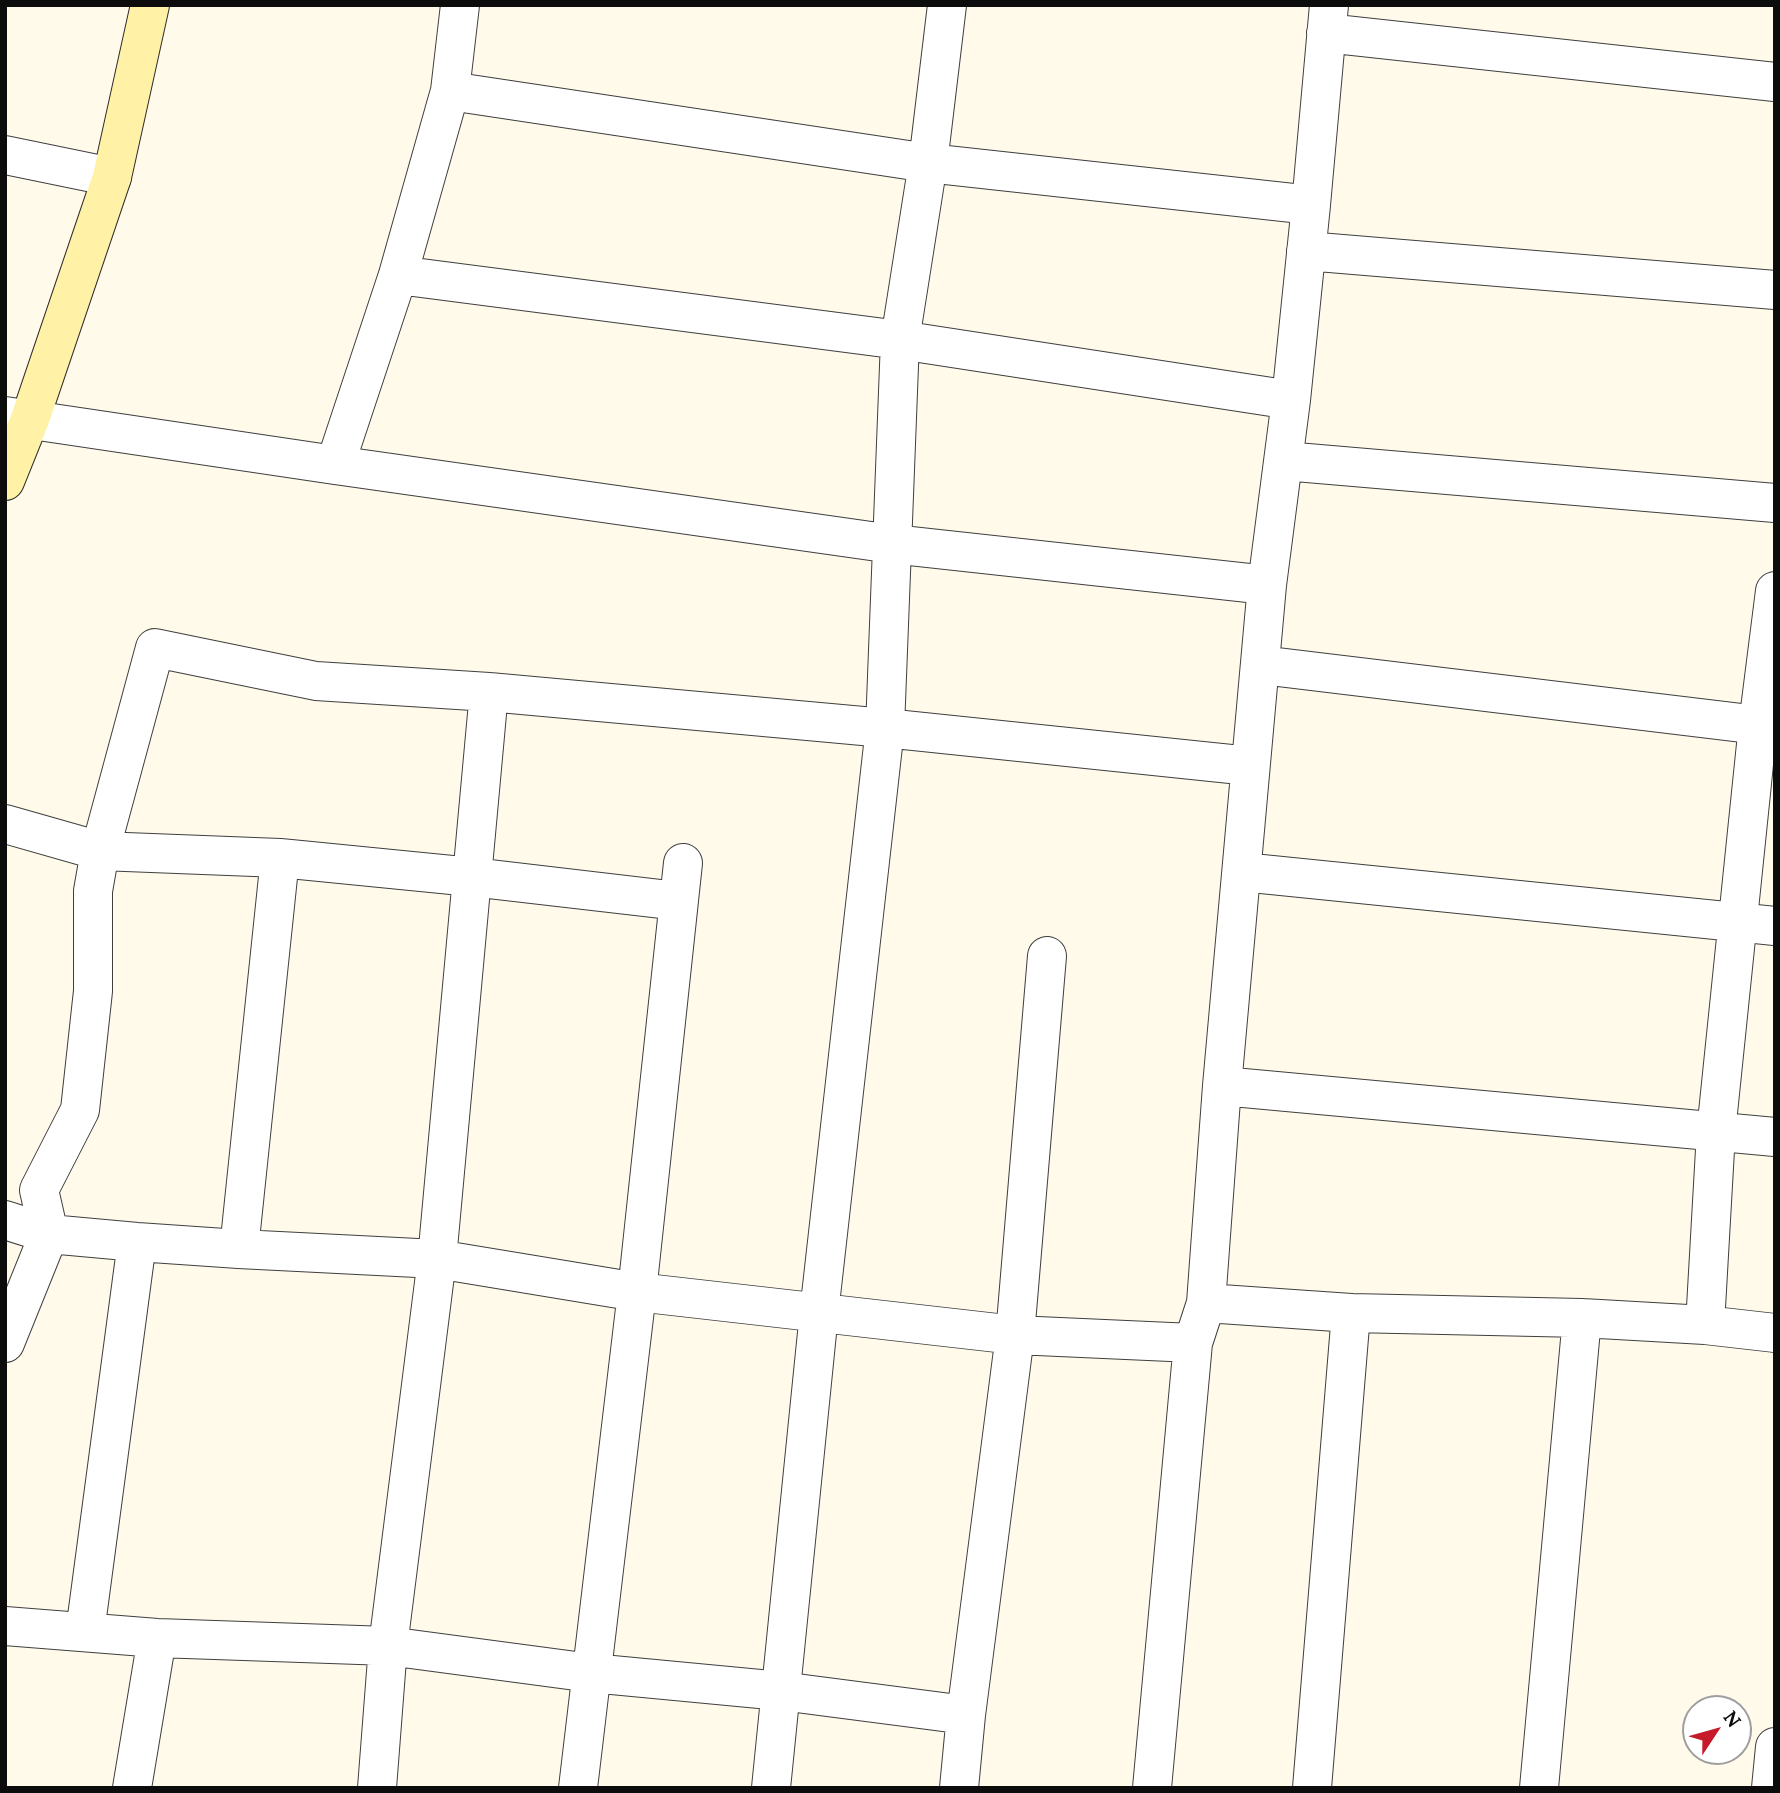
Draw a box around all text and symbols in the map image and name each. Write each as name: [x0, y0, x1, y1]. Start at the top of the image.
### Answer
north arrow: [1682, 1695, 1752, 1765]
text: N: [1718, 1706, 1746, 1732]

